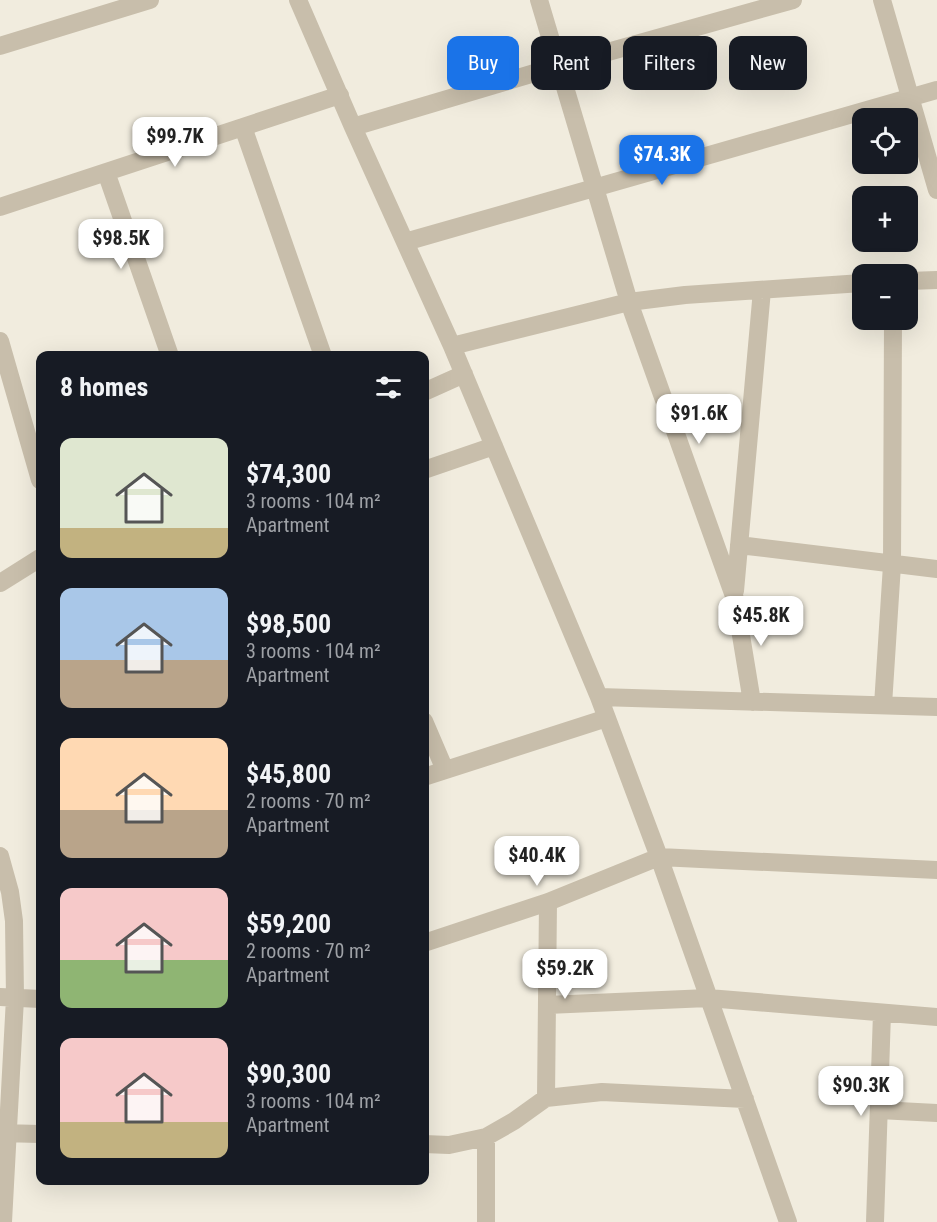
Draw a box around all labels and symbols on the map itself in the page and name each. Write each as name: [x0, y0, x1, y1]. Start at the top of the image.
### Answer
pin: $99.7K: [126, 117, 224, 168]
pin: $74.3K: [613, 135, 711, 186]
pin: $98.5K: [72, 219, 170, 270]
pin: $91.6K: [650, 394, 748, 445]
pin: $45.8K: [712, 596, 810, 647]
pin: $40.4K: [488, 836, 586, 887]
pin: $59.2K: [516, 949, 614, 1000]
pin: $90.3K: [812, 1066, 910, 1117]

